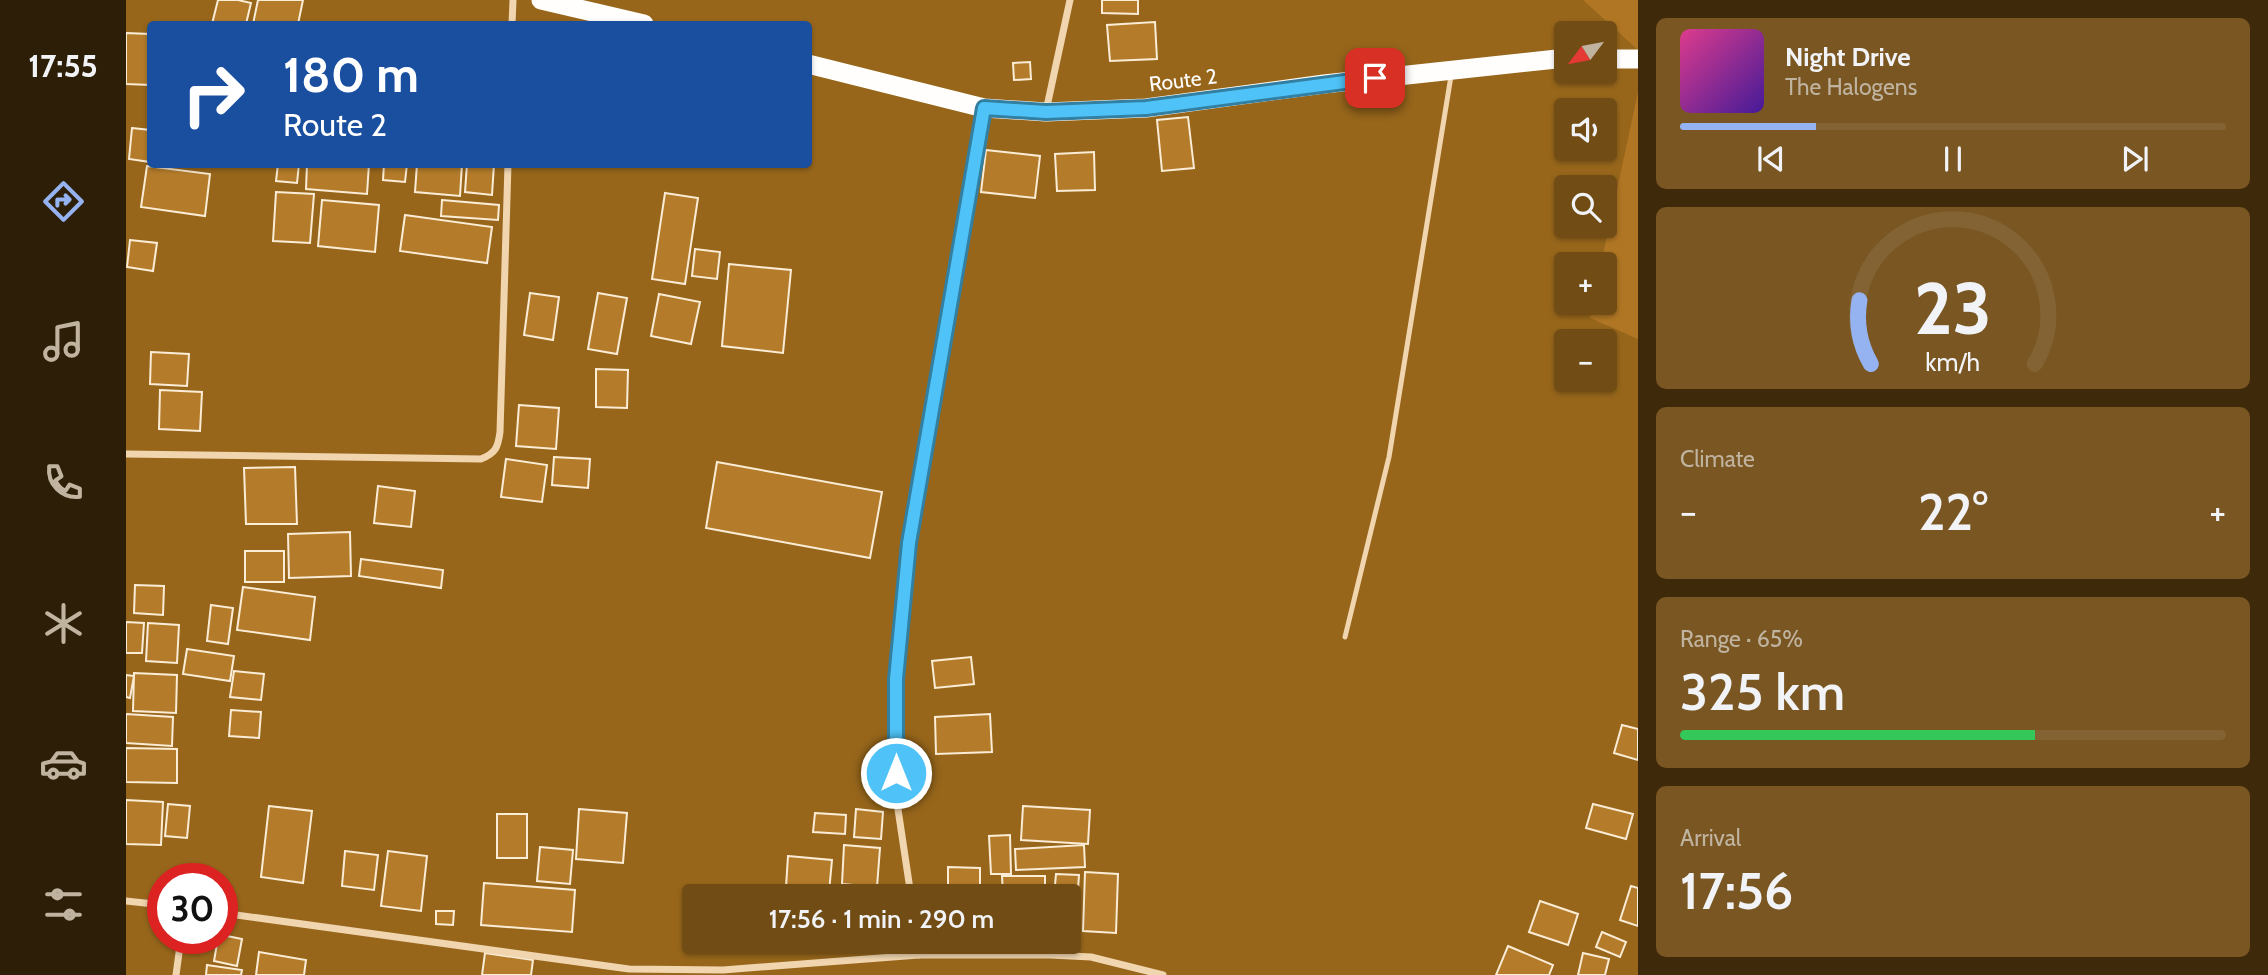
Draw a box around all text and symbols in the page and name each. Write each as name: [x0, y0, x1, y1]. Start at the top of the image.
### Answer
north arrow: [1554, 21, 1617, 84]
map controls: [1554, 21, 1617, 392]
text: Night Drive: [1785, 41, 1911, 73]
text: 180 m: [283, 45, 419, 104]
text: 17:55: [28, 46, 98, 85]
pin: [1345, 48, 1405, 108]
icon: right: [168, 49, 259, 140]
icon: arrive: [1356, 59, 1394, 97]
street label: Route 2: [1148, 63, 1218, 97]
text: The Halogens: [1785, 73, 1917, 101]
button: sound: [1554, 98, 1617, 161]
text: Route 2: [283, 105, 387, 144]
icon: previous: [1752, 140, 1790, 178]
icon: pause: [1934, 140, 1972, 178]
icon: next: [2116, 140, 2154, 178]
button: search: [1554, 175, 1617, 238]
icon: directions: [39, 177, 88, 226]
button: +: [1554, 252, 1617, 315]
text: 23: [1914, 265, 1992, 353]
icon: music: [39, 317, 88, 366]
button: −: [1554, 329, 1617, 392]
text: km/h: [1926, 347, 1980, 377]
text: Climate: [1680, 445, 1755, 473]
icon: phone: [39, 458, 88, 507]
text: 22°: [1918, 480, 1988, 543]
text: −: [1680, 488, 1697, 535]
text: +: [2209, 488, 2226, 535]
icon: climate: [39, 599, 88, 648]
text: Range · 65%: [1680, 625, 1803, 653]
text: 325 km: [1680, 660, 1845, 723]
position arrow: [859, 736, 933, 810]
icon: car: [39, 739, 88, 788]
text: Arrival: [1680, 824, 1741, 852]
text: 17:56: [1680, 859, 1793, 922]
speed limit sign: 30: [147, 863, 238, 954]
icon: filters: [39, 880, 88, 929]
text: 17:56 · 1 min · 290 m: [769, 903, 994, 935]

